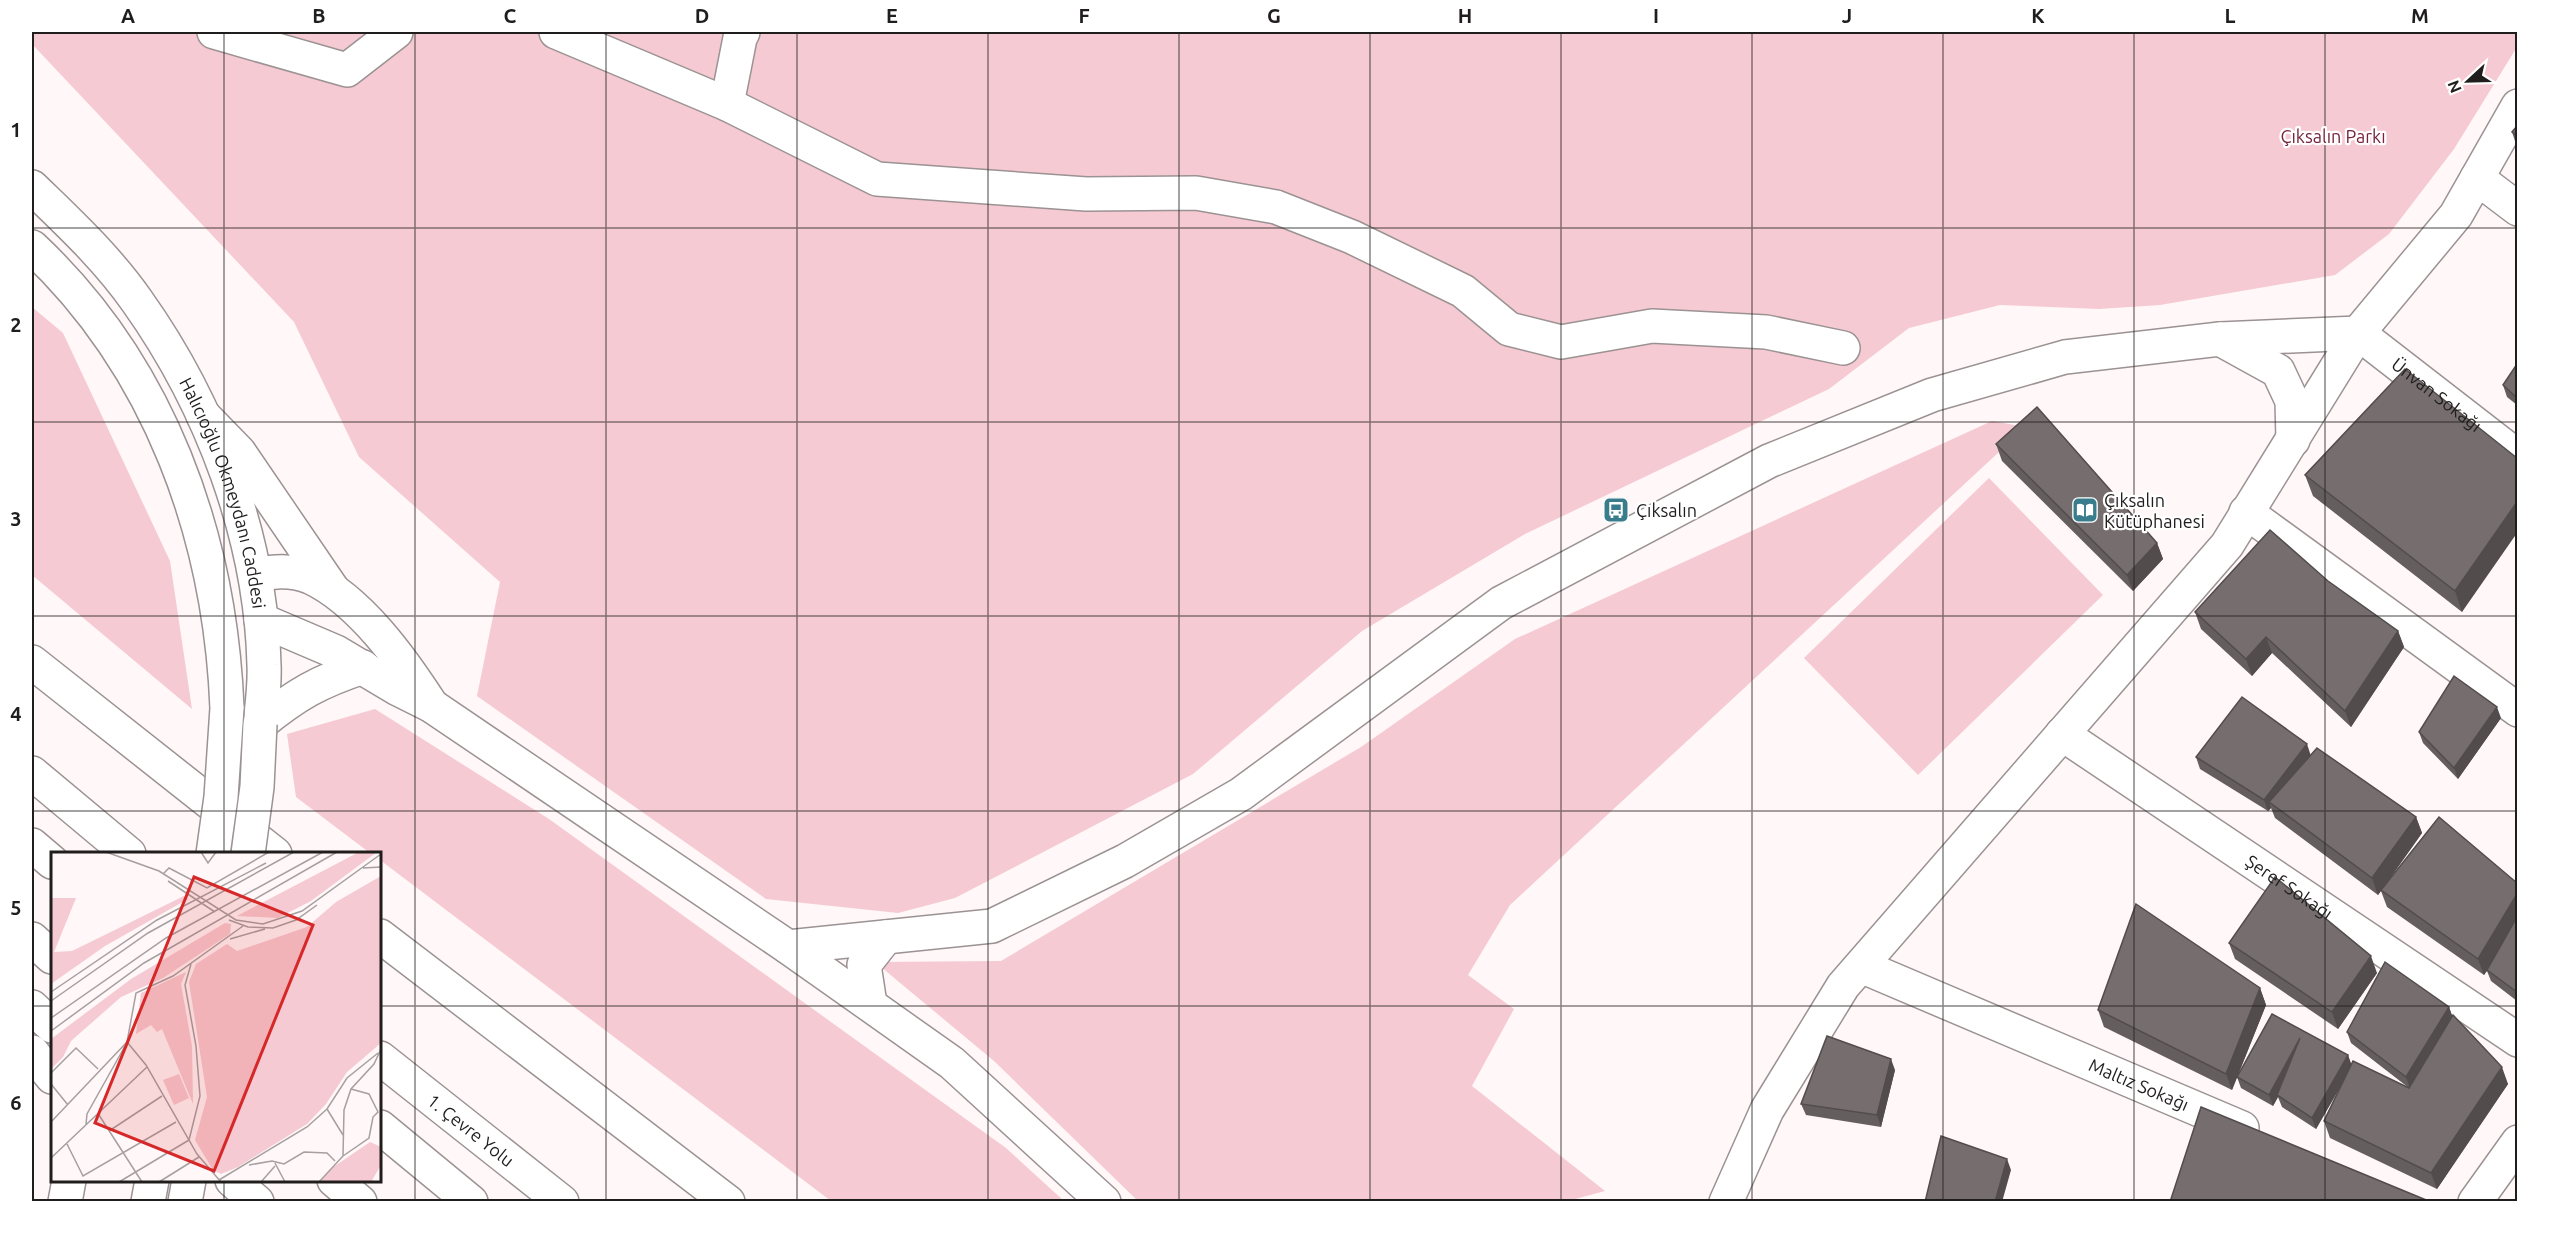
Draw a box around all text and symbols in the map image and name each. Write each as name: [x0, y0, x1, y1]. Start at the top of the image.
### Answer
text: A: [121, 4, 135, 27]
text: B: [312, 4, 326, 27]
text: C: [504, 4, 517, 27]
text: D: [695, 4, 709, 27]
text: E: [886, 4, 898, 27]
text: F: [1078, 4, 1090, 27]
text: G: [1267, 4, 1281, 27]
text: H: [1458, 4, 1472, 27]
text: I: [1653, 4, 1659, 27]
text: J: [1842, 4, 1852, 27]
text: K: [2031, 4, 2045, 27]
text: L: [2225, 4, 2236, 27]
text: M: [2411, 4, 2429, 27]
north arrow: [2438, 51, 2498, 111]
text: N: [2444, 78, 2465, 96]
text: 1: [10, 118, 22, 141]
park label: Çıksalın Parkı: [2280, 126, 2386, 146]
text: 2: [10, 313, 22, 336]
street label: Ünvan Sokağı: [2388, 353, 2486, 435]
street label: Halıcıoğlu Okmeydanı Caddesi: [176, 374, 270, 610]
place label: Çıksalın Kütüphanesi: [2104, 490, 2205, 531]
bus stop icon: Çıksalın: [1601, 495, 1631, 525]
library icon: Çıksalın Kütüphanesi: [2070, 495, 2100, 525]
place label: Çıksalın: [1636, 500, 1697, 520]
text: 3: [10, 507, 22, 530]
text: 4: [10, 702, 22, 725]
street label: Şeref Sokağı: [2242, 850, 2337, 923]
inset map: [51, 852, 381, 1182]
text: 5: [10, 896, 22, 919]
street label: Maltız Sokağı: [2086, 1054, 2192, 1114]
street label: 1. Çevre Yolu: [424, 1090, 518, 1170]
text: 6: [10, 1091, 22, 1114]

